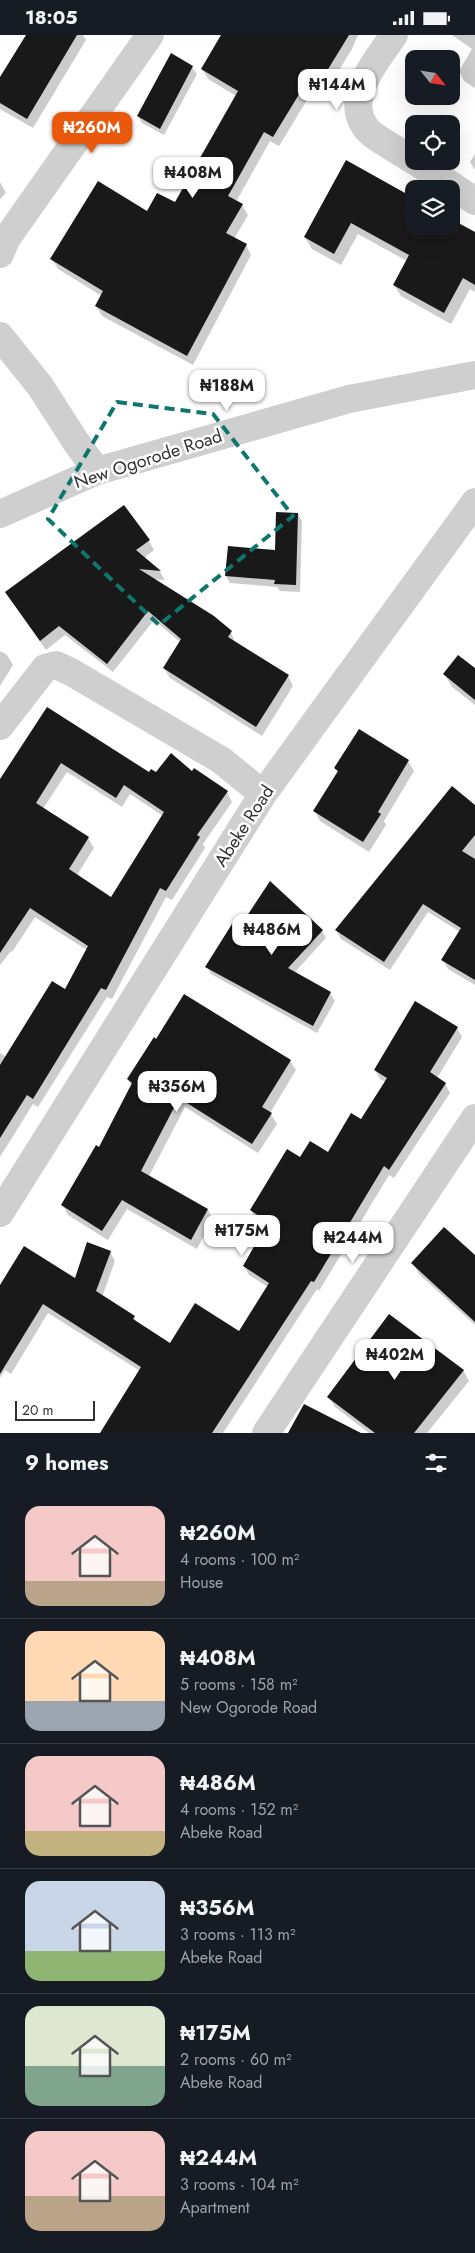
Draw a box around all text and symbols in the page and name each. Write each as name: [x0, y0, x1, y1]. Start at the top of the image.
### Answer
text: 18:05: [25, 4, 78, 31]
north arrow: [405, 50, 460, 105]
map controls: [405, 50, 460, 235]
pin: ₦144M: [302, 69, 372, 111]
text: ₦144M: [309, 73, 365, 96]
pin: ₦260M: [57, 111, 127, 154]
button: locate: [405, 115, 460, 170]
text: ₦260M: [63, 116, 121, 139]
pin: ₦408M: [158, 156, 228, 199]
text: ₦408M: [164, 161, 222, 184]
button: layers: [405, 180, 460, 235]
pin: ₦188M: [192, 369, 262, 412]
text: ₦188M: [200, 374, 254, 397]
street label: New Ogorode Road: [71, 423, 225, 495]
street label: Abeke Road: [208, 780, 280, 872]
pin: ₦486M: [237, 913, 307, 956]
text: ₦486M: [243, 918, 301, 941]
pin: ₦356M: [142, 1071, 212, 1113]
text: ₦356M: [149, 1075, 205, 1098]
pin: ₦175M: [207, 1215, 277, 1257]
text: ₦175M: [215, 1219, 269, 1242]
pin: ₦244M: [318, 1221, 388, 1264]
text: ₦244M: [324, 1226, 382, 1249]
pin: ₦402M: [360, 1339, 430, 1381]
text: ₦402M: [366, 1343, 424, 1366]
scale bar: [15, 1398, 95, 1421]
text: 20 m: [22, 1400, 54, 1420]
text: 9 homes: [25, 1448, 109, 1478]
icon: filters: [422, 1449, 450, 1477]
text: ₦260M: [180, 1518, 256, 1548]
icon: home: [65, 1526, 125, 1586]
text: 4 rooms · 100 m²: [180, 1548, 299, 1571]
text: House: [180, 1571, 223, 1594]
text: ₦408M: [180, 1643, 256, 1673]
icon: home: [65, 1651, 125, 1711]
text: 5 rooms · 158 m²: [180, 1673, 298, 1696]
text: New Ogorode Road: [180, 1696, 317, 1719]
text: ₦486M: [180, 1768, 256, 1798]
icon: home: [65, 1776, 125, 1836]
text: 4 rooms · 152 m²: [180, 1798, 298, 1821]
text: Abeke Road: [180, 1821, 262, 1844]
text: ₦356M: [180, 1893, 255, 1923]
icon: home: [65, 1901, 125, 1961]
text: 3 rooms · 113 m²: [180, 1923, 296, 1946]
text: Abeke Road: [180, 1946, 262, 1969]
text: ₦175M: [180, 2018, 251, 2048]
icon: home: [65, 2026, 125, 2086]
text: 2 rooms · 60 m²: [180, 2048, 292, 2071]
text: Abeke Road: [180, 2071, 262, 2094]
text: ₦244M: [180, 2143, 257, 2173]
icon: home: [65, 2151, 125, 2211]
text: 3 rooms · 104 m²: [180, 2173, 299, 2196]
text: Apartment: [180, 2196, 250, 2219]

